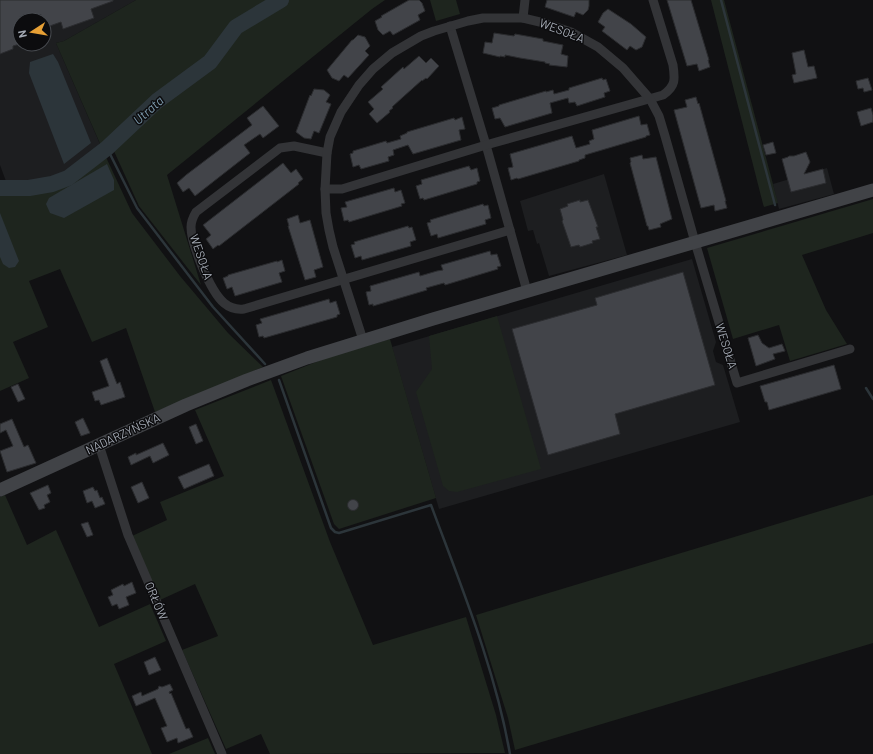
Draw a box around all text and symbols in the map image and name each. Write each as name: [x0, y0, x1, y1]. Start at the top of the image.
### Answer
north arrow: [12, 12, 52, 52]
street label: WESOŁA: [538, 15, 587, 45]
text: N: [15, 29, 29, 39]
water label: Utrata: [129, 92, 167, 128]
street label: WESOŁA: [188, 232, 216, 281]
street label: WESOŁA: [713, 321, 741, 370]
street label: NADARZYŃSKA: [83, 410, 162, 456]
street label: ORŁÓW: [143, 580, 171, 622]

